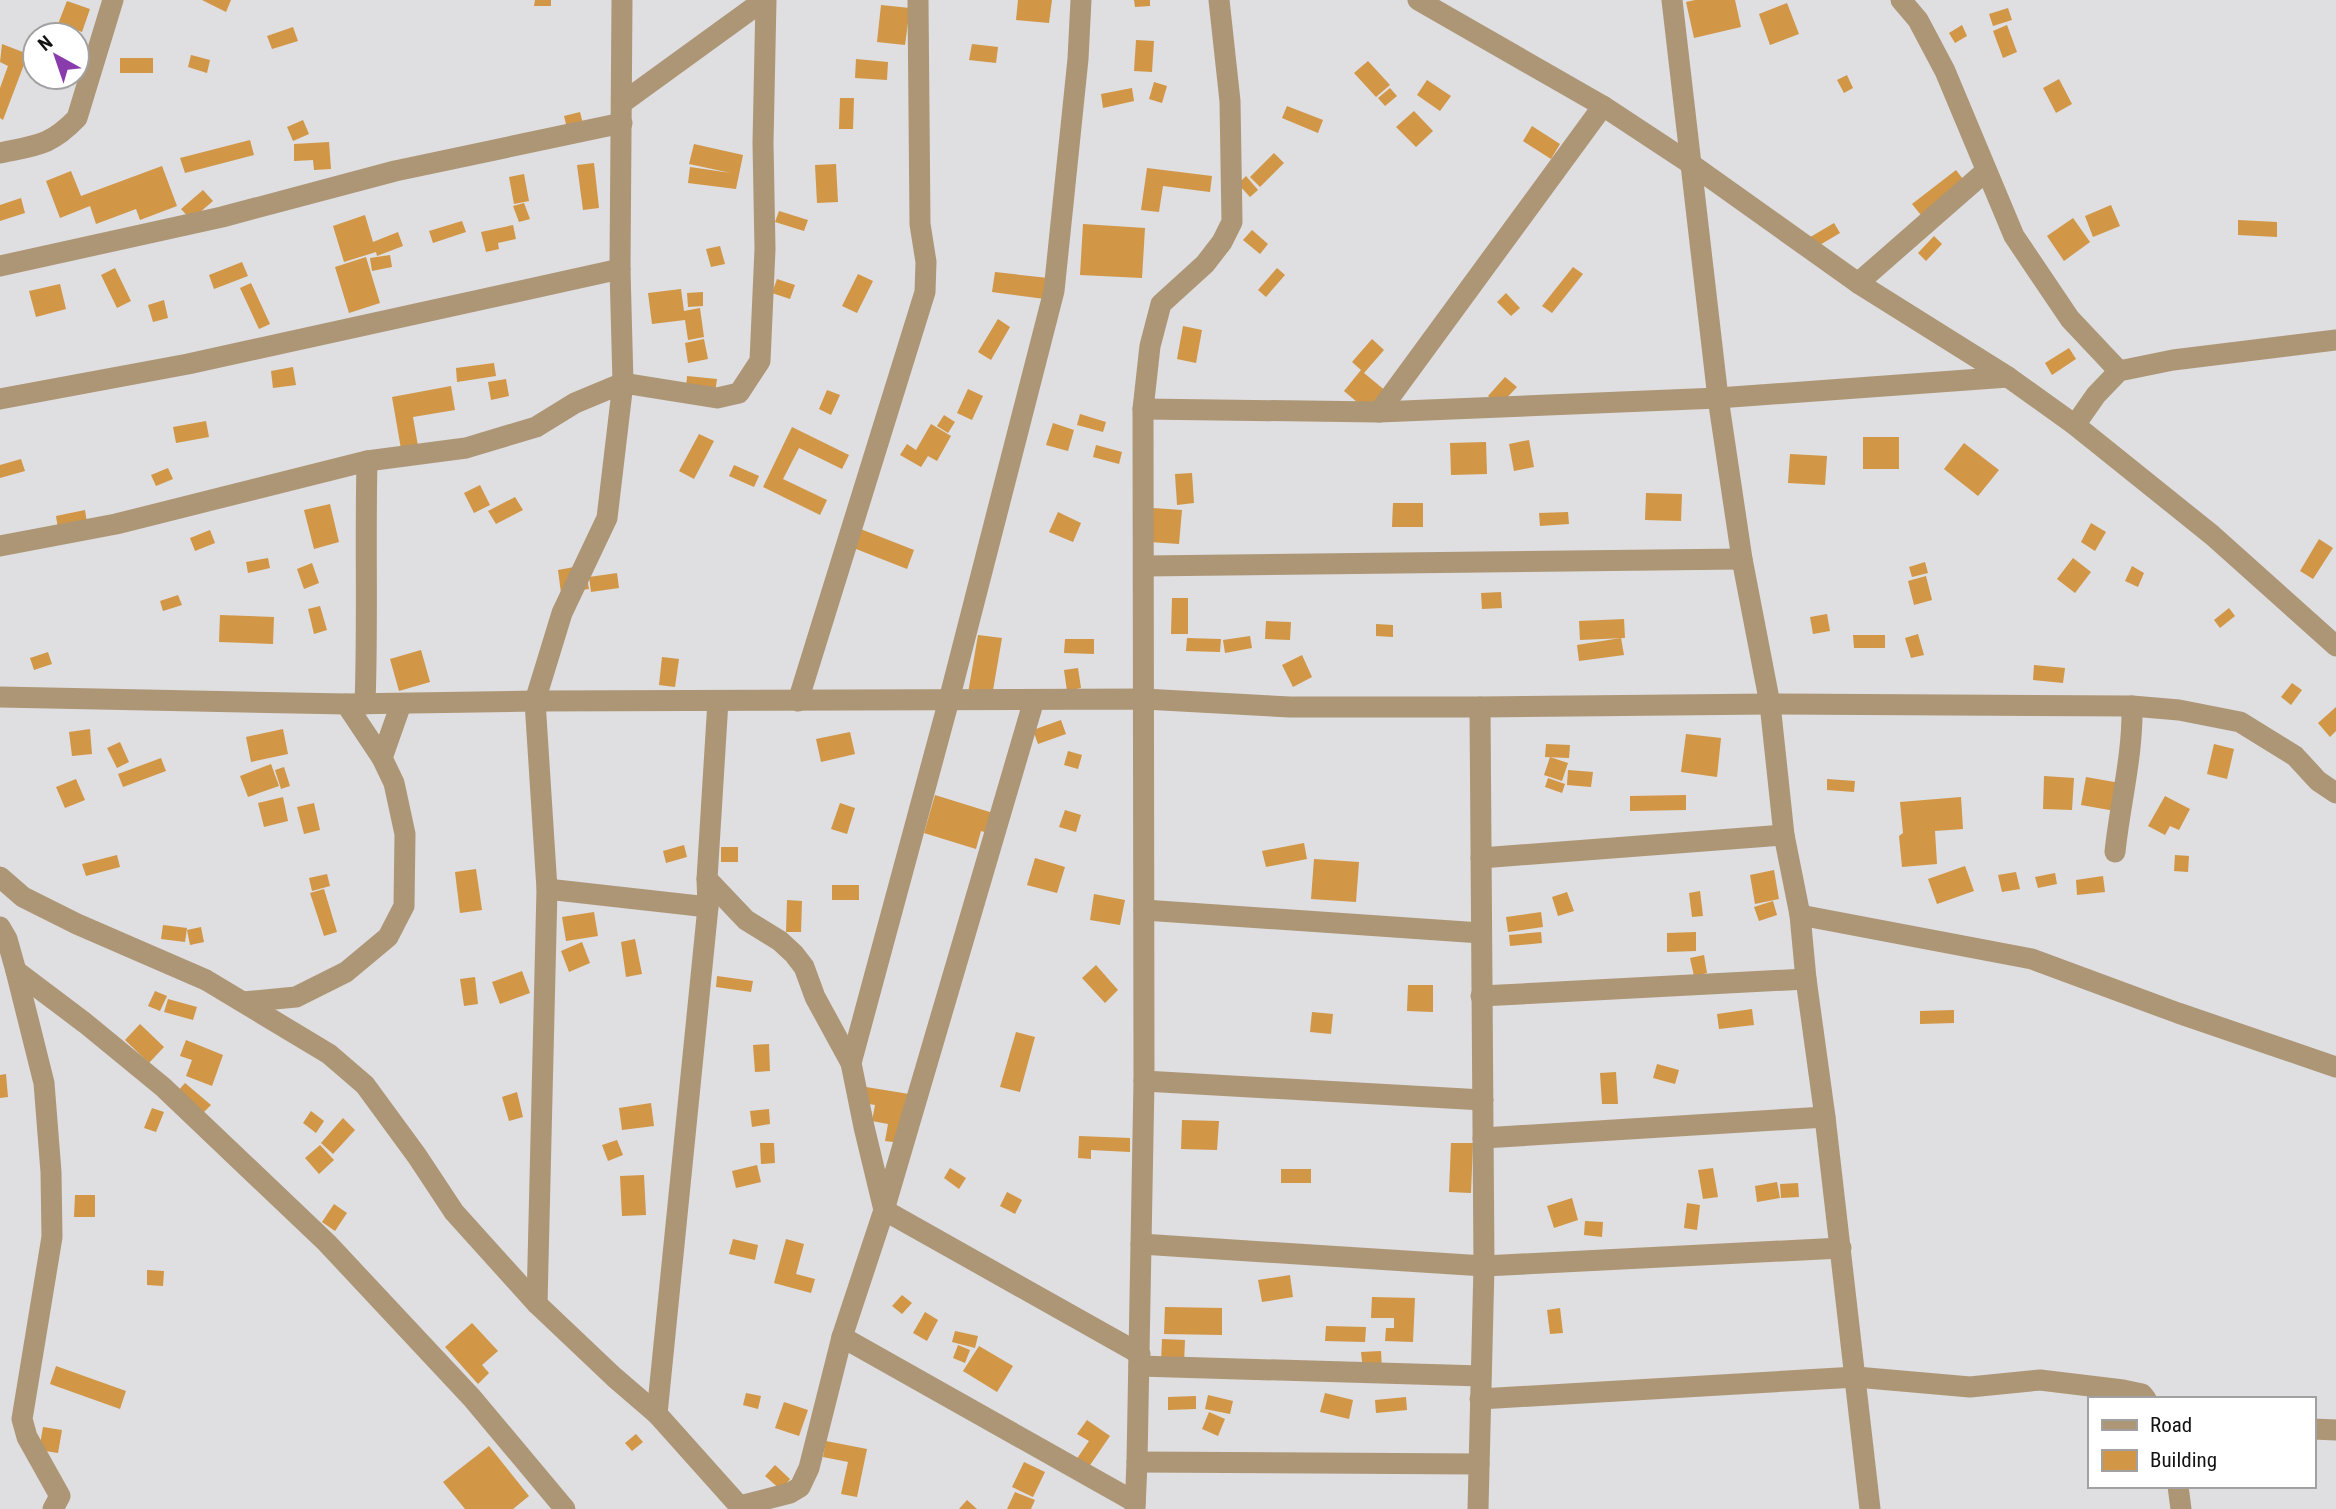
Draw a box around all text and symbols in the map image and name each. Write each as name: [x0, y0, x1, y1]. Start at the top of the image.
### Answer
north arrow: [21, 21, 91, 91]
text: N: [34, 31, 57, 56]
legend: [2088, 1397, 2315, 1488]
text: Road: [2150, 1413, 2192, 1437]
text: Building: [2150, 1448, 2217, 1472]

